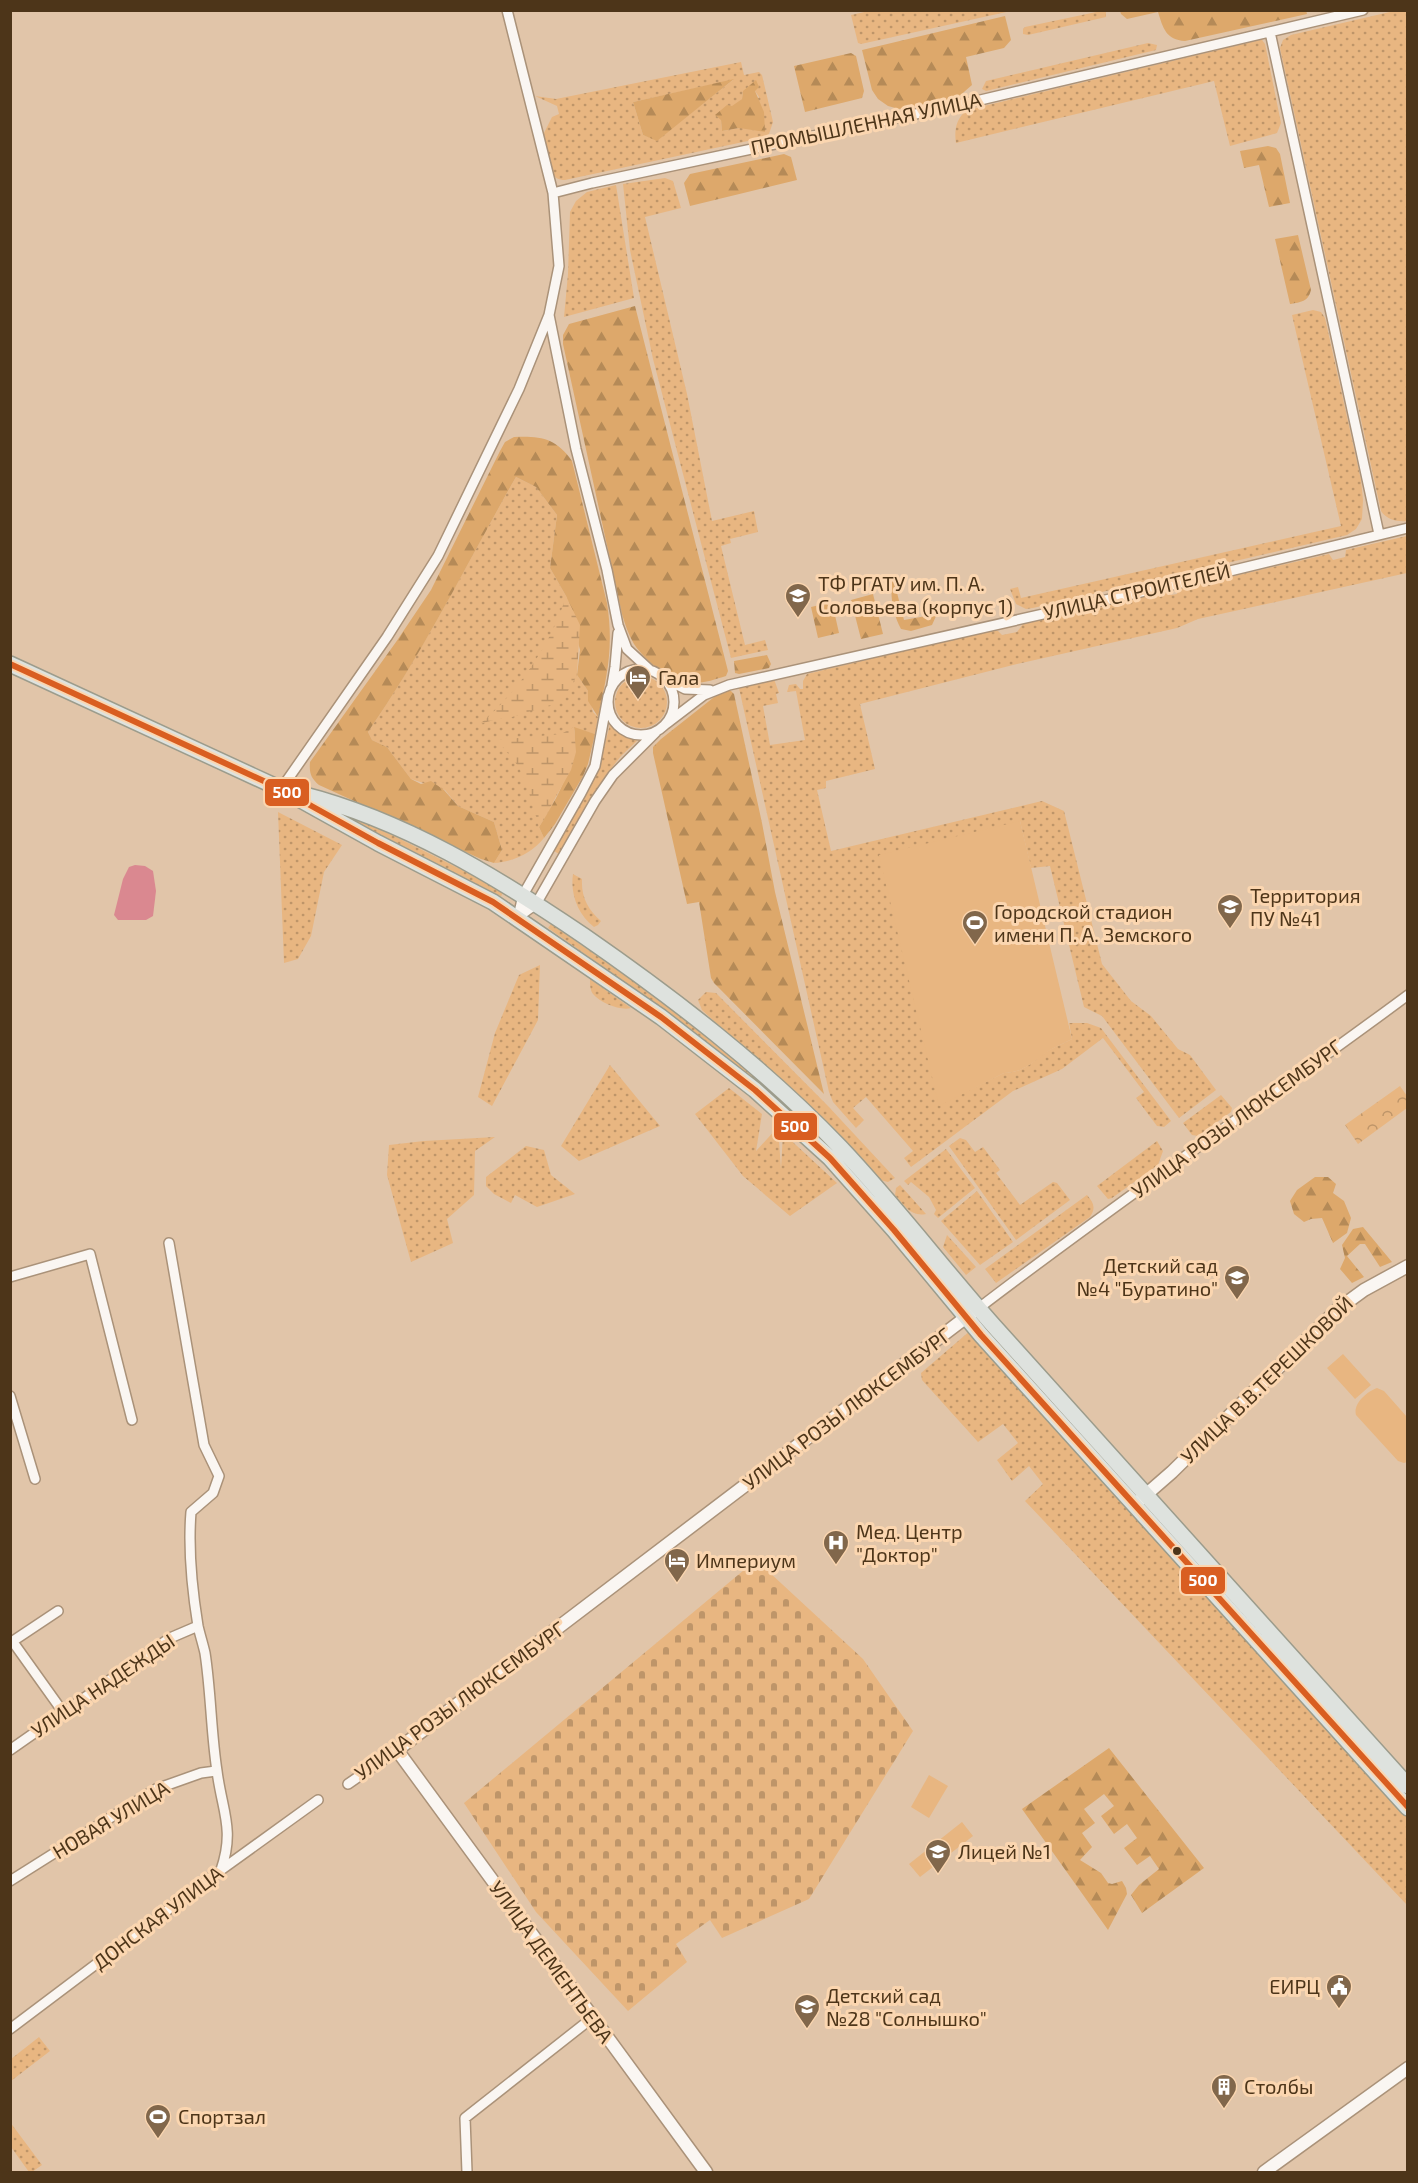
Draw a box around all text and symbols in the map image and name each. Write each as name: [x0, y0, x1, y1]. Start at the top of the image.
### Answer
street label: ПРОМЫШЛЕННАЯ УЛИЦА: [748, 87, 984, 159]
street label: УЛИЦА СТРОИТЕЛЕЙ: [1041, 558, 1232, 624]
place label: ТФ РГАТУ им. П. А. Соловьева (корпус 1): [818, 571, 1013, 619]
school or university icon: ТФ РГАТУ им. П. А. Соловьева (корпус 1): [783, 581, 813, 619]
hotel icon: Гала: [623, 663, 653, 701]
place label: Гала: [658, 665, 699, 689]
line badge: 500: [264, 778, 310, 807]
text: 500: [272, 782, 302, 801]
place label: Территория ПУ №41: [1250, 883, 1361, 930]
school or university icon: Территория ПУ №41: [1215, 892, 1245, 930]
place label: Городской стадион имени П. А. Земского: [994, 899, 1192, 946]
sports icon: Городской стадион имени П. А. Земского: [960, 908, 990, 946]
street label: УЛИЦА РОЗЫ ЛЮКСЕМБУРГ: [1127, 1034, 1346, 1203]
line badge: 500: [773, 1112, 818, 1141]
text: 500: [780, 1116, 810, 1135]
place label: Детский сад №4 "Буратино": [1077, 1253, 1218, 1301]
school or university icon: Детский сад №4 "Буратино": [1222, 1263, 1252, 1301]
street label: УЛИЦА В.В.ТЕРЕШКОВОЙ: [1175, 1291, 1357, 1468]
street label: УЛИЦА РОЗЫ ЛЮКСЕМБУРГ: [738, 1322, 955, 1494]
place label: Мед. Центр "Доктор": [856, 1519, 963, 1566]
hospital icon: Мед. Центр "Доктор": [821, 1528, 851, 1566]
unlabelled marker: [1171, 1545, 1183, 1557]
hotel icon: Империум: [662, 1546, 692, 1584]
place label: Империум: [696, 1548, 796, 1573]
line badge: 500: [1180, 1566, 1226, 1595]
text: 500: [1188, 1570, 1218, 1589]
street label: УЛИЦА РОЗЫ ЛЮКСЕМБУРГ: [350, 1616, 569, 1785]
street label: УЛИЦА НАДЕЖДЫ: [26, 1628, 179, 1742]
street label: НОВАЯ УЛИЦА: [48, 1775, 174, 1863]
school or university icon: Лицей №1: [923, 1837, 953, 1875]
place label: Лицей №1: [958, 1839, 1051, 1863]
street label: ДОНСКАЯ УЛИЦА: [88, 1860, 228, 1974]
street label: УЛИЦА ДЕМЕНТЬЕВА: [485, 1876, 619, 2048]
public building icon: ЕИРЦ: [1324, 1972, 1354, 2010]
place label: ЕИРЦ: [1269, 1974, 1320, 1998]
place label: Детский сад №28 "Солнышко": [826, 1983, 987, 2030]
school or university icon: Детский сад №28 "Солнышко": [792, 1992, 822, 2030]
building icon: Столбы: [1209, 2072, 1239, 2110]
place label: Столбы: [1244, 2074, 1313, 2098]
sports icon: Спортзал: [143, 2102, 173, 2140]
place label: Спортзал: [178, 2104, 266, 2128]

